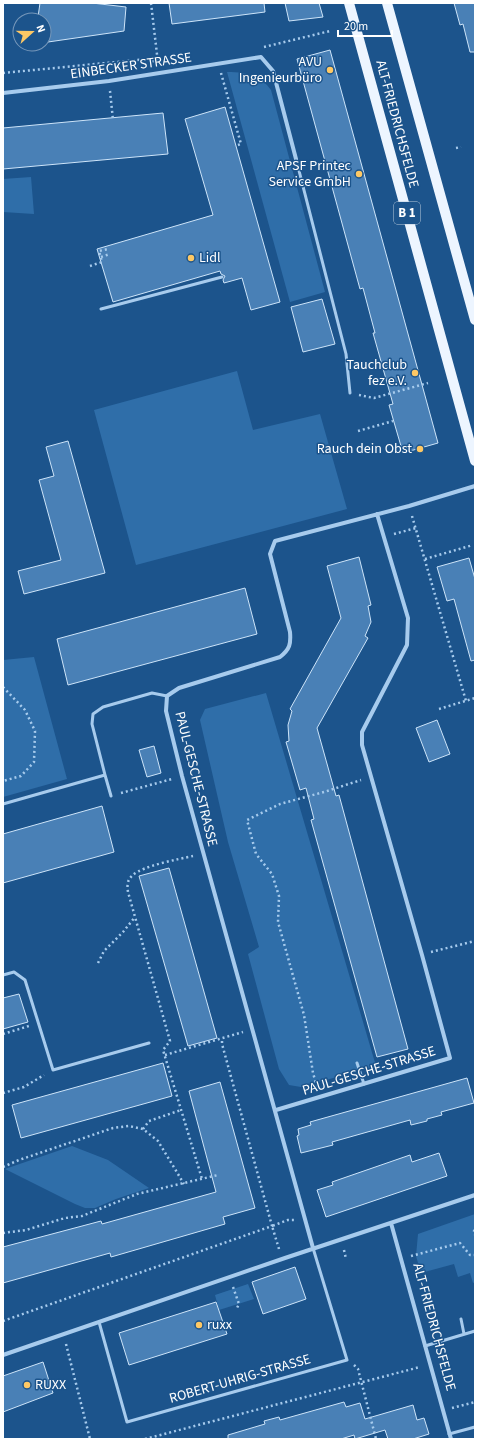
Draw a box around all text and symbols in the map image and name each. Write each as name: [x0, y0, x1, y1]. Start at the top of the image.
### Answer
north arrow: [12, 12, 52, 52]
scale bar: [338, 12, 392, 38]
text: 20 m: [344, 18, 368, 35]
text: N: [33, 22, 49, 35]
street label: EINBECKER STRASSE: [69, 48, 193, 84]
place label: AVU Ingenieurbüro: [239, 52, 322, 88]
street label: ALT-FRIEDRICHSFELDE: [370, 58, 424, 190]
marker: AVU Ingenieurbüro: [325, 65, 335, 75]
place label: APSF Printec Service GmbH: [268, 156, 352, 192]
marker: APSF Printec Service GmbH: [354, 169, 364, 179]
road number: B 1: [394, 202, 420, 224]
place label: Lidl: [199, 248, 221, 268]
marker: Lidl: [186, 253, 196, 263]
place label: Tauchclub fez e.V.: [347, 355, 407, 391]
marker: Tauchclub fez e.V.: [410, 368, 420, 378]
place label: Rauch dein Obst: [317, 439, 412, 459]
marker: Rauch dein Obst: [415, 444, 425, 454]
street label: PAUL-GESCHE-STRASSE: [170, 709, 222, 849]
street label: PAUL-GESCHE-STRASSE: [300, 1041, 438, 1101]
street label: ALT-FRIEDRICHSFELDE: [407, 1261, 461, 1393]
place label: ruxx: [207, 1315, 233, 1335]
marker: ruxx: [194, 1320, 204, 1330]
street label: ROBERT-UHRIG-STRASSE: [167, 1349, 313, 1409]
place label: RUXX: [35, 1375, 66, 1395]
marker: RUXX: [22, 1380, 32, 1390]

